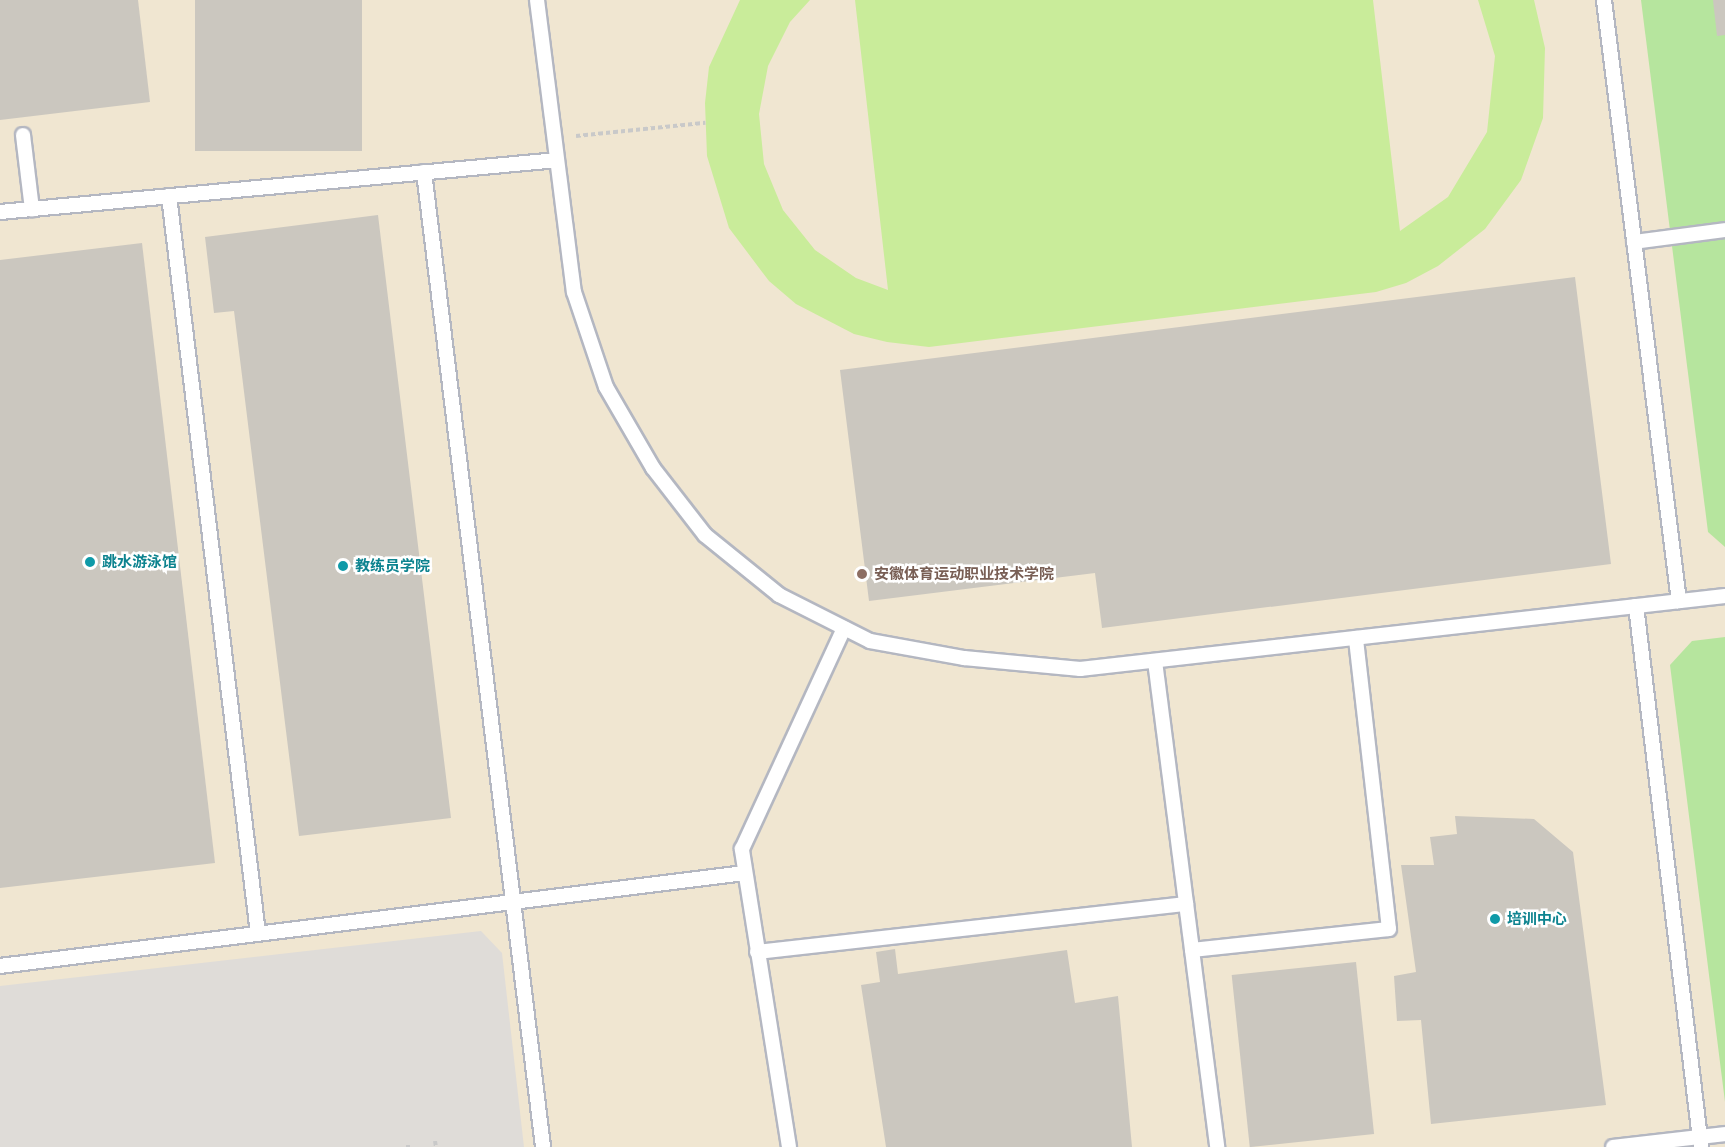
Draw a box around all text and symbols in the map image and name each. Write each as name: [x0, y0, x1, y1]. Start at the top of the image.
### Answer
place label: 跳水游泳馆: [102, 553, 177, 571]
marker: 跳水游泳馆: [83, 555, 97, 569]
place label: 教练员学院: [355, 557, 430, 575]
marker: 教练员学院: [336, 559, 350, 573]
place label: 安徽体育运动职业技术学院: [874, 565, 1054, 583]
marker: 安徽体育运动职业技术学院: [855, 567, 869, 581]
place label: 培训中心: [1507, 910, 1567, 928]
marker: 培训中心: [1488, 912, 1502, 926]

